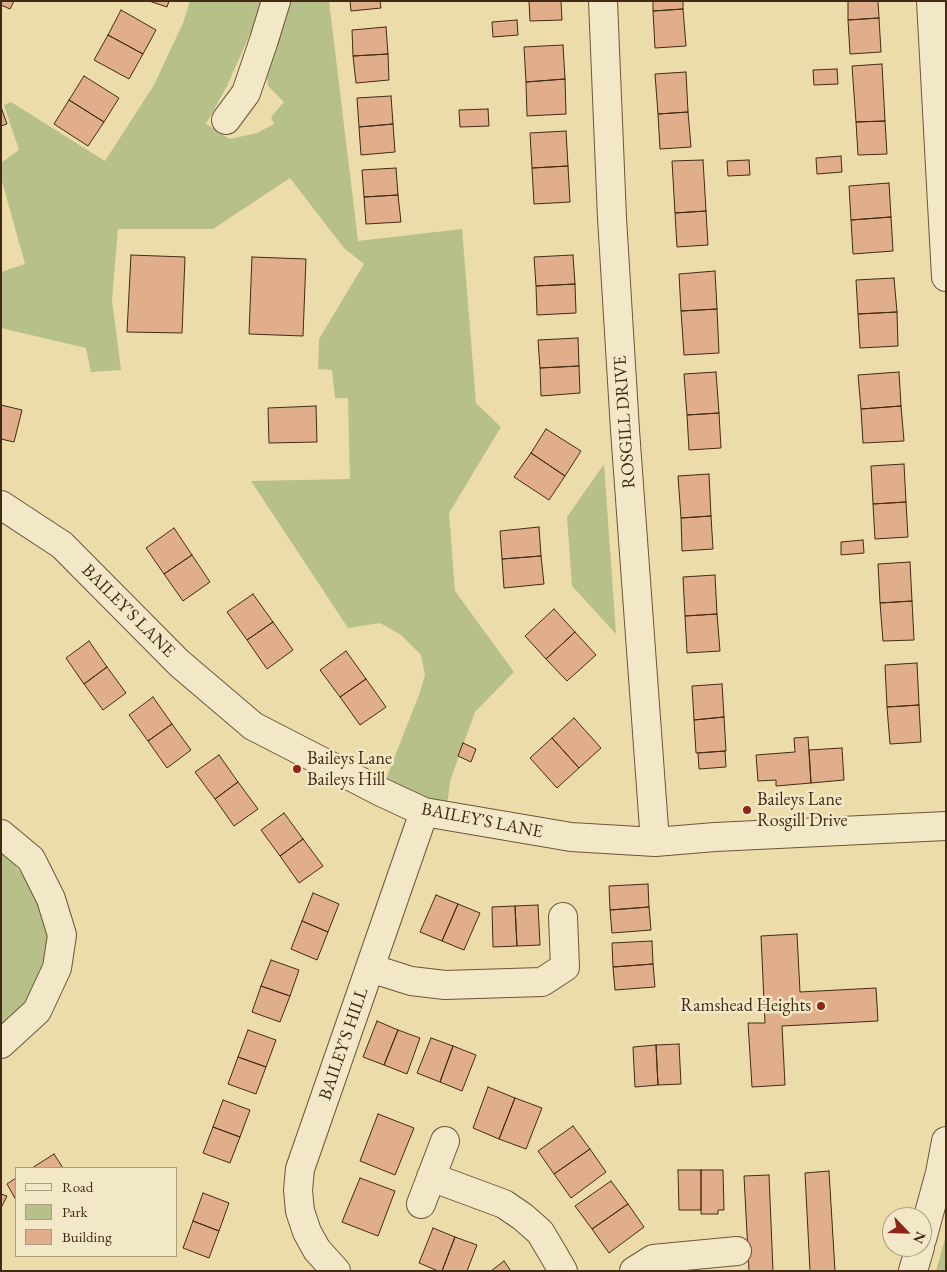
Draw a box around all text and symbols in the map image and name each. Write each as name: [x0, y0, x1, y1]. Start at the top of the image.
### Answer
street label: ROSGILL DRIVE: [610, 355, 640, 489]
street label: BAILEY'S LANE: [77, 560, 179, 662]
place label: Baileys Lane Baileys Hill: [307, 748, 392, 791]
marker: Baileys Lane Baileys Hill: [291, 763, 303, 775]
place label: Baileys Lane Rosgill Drive: [757, 789, 847, 832]
street label: BAILEY'S LANE: [419, 799, 545, 843]
marker: Baileys Lane Rosgill Drive: [741, 804, 753, 816]
street label: BAILEY'S HILL: [315, 985, 373, 1103]
place label: Ramshead Heights: [680, 995, 811, 1017]
marker: Ramshead Heights: [815, 1000, 827, 1012]
legend: [15, 1167, 178, 1257]
text: Road: [62, 1177, 93, 1196]
text: Park: [62, 1202, 88, 1221]
north arrow: [882, 1207, 932, 1257]
text: Building: [62, 1227, 112, 1246]
text: N: [909, 1229, 930, 1247]

